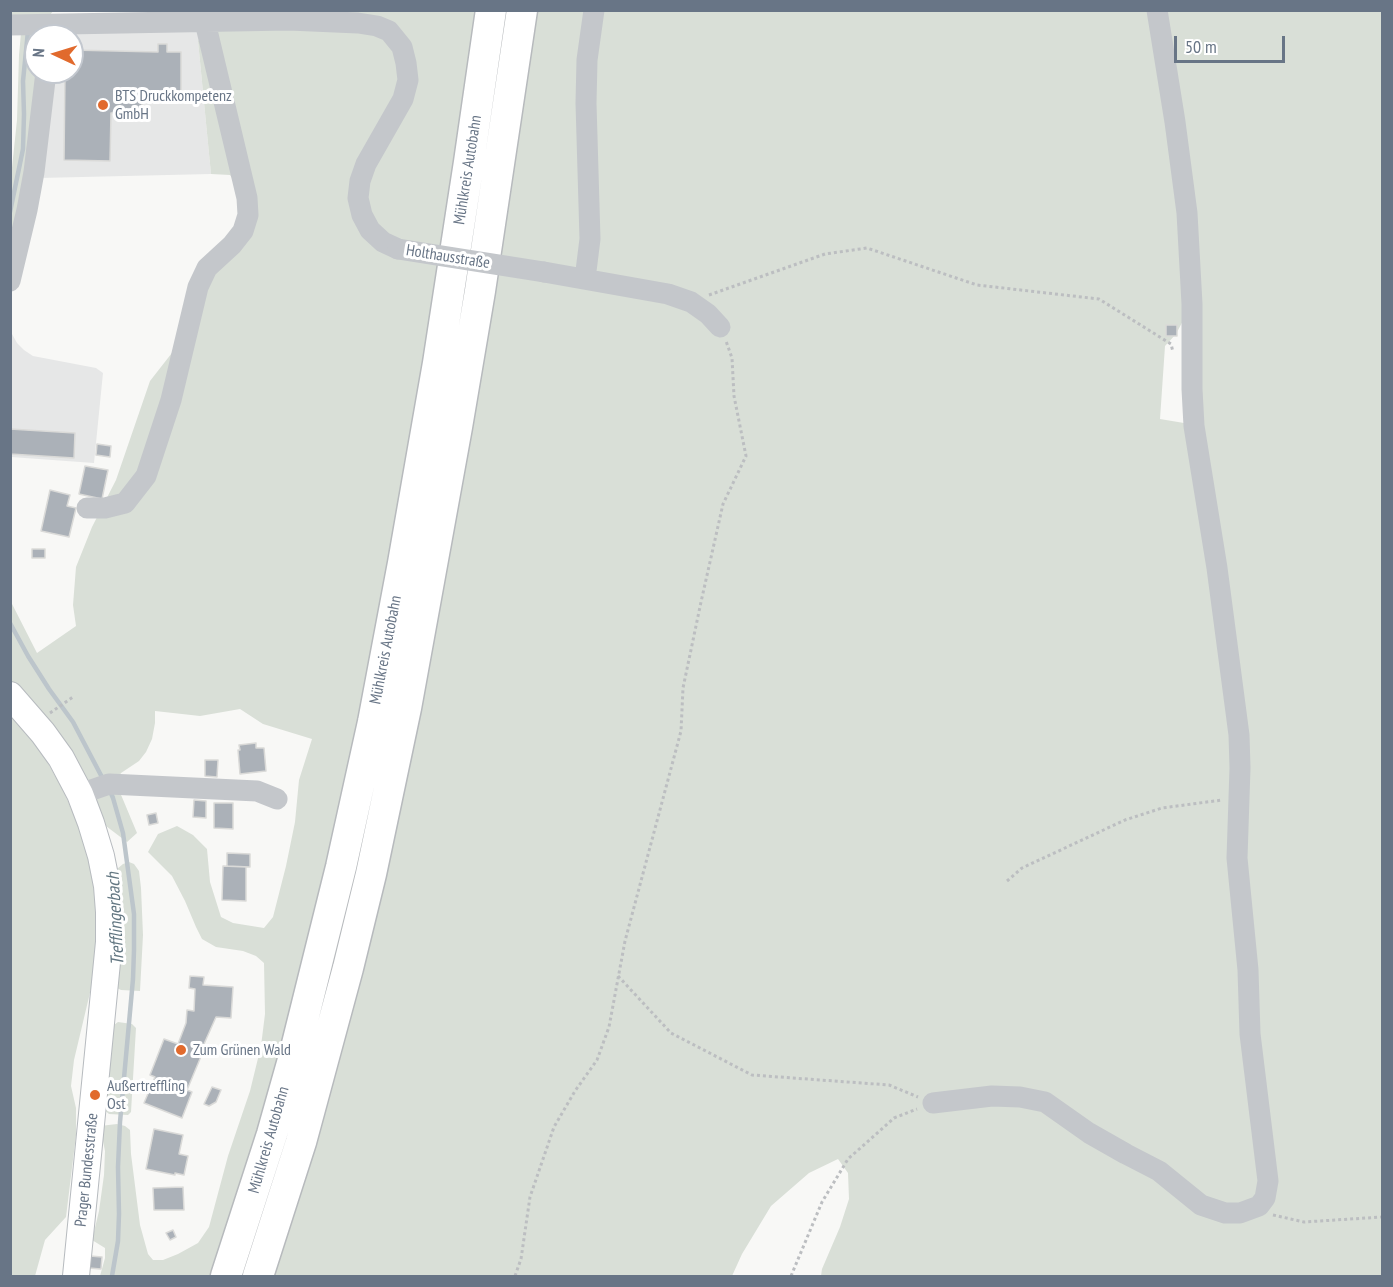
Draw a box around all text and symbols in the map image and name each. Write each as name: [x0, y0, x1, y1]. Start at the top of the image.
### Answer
north arrow: [24, 24, 84, 84]
scale bar: [1177, 24, 1288, 62]
text: 50 m: [1185, 35, 1217, 58]
text: N: [28, 48, 48, 58]
place label: BTS Druckkompetenz GmbH: [115, 86, 232, 124]
marker: BTS Druckkompetenz GmbH: [96, 98, 110, 112]
street label: Mühlkreis Autobahn: [450, 114, 486, 226]
street label: Holthausstraße: [405, 241, 491, 273]
street label: Mühlkreis Autobahn: [366, 594, 406, 706]
water label: Trefflingerbach: [103, 872, 129, 966]
place label: Zum Grünen Wald: [193, 1040, 291, 1060]
marker: Zum Grünen Wald: [174, 1043, 188, 1057]
place label: Außertreffling Ost: [107, 1076, 185, 1114]
street label: Mühlkreis Autobahn: [245, 1084, 293, 1196]
marker: Außertreffling Ost: [88, 1088, 102, 1102]
street label: Prager Bundesstraße: [71, 1112, 103, 1228]

